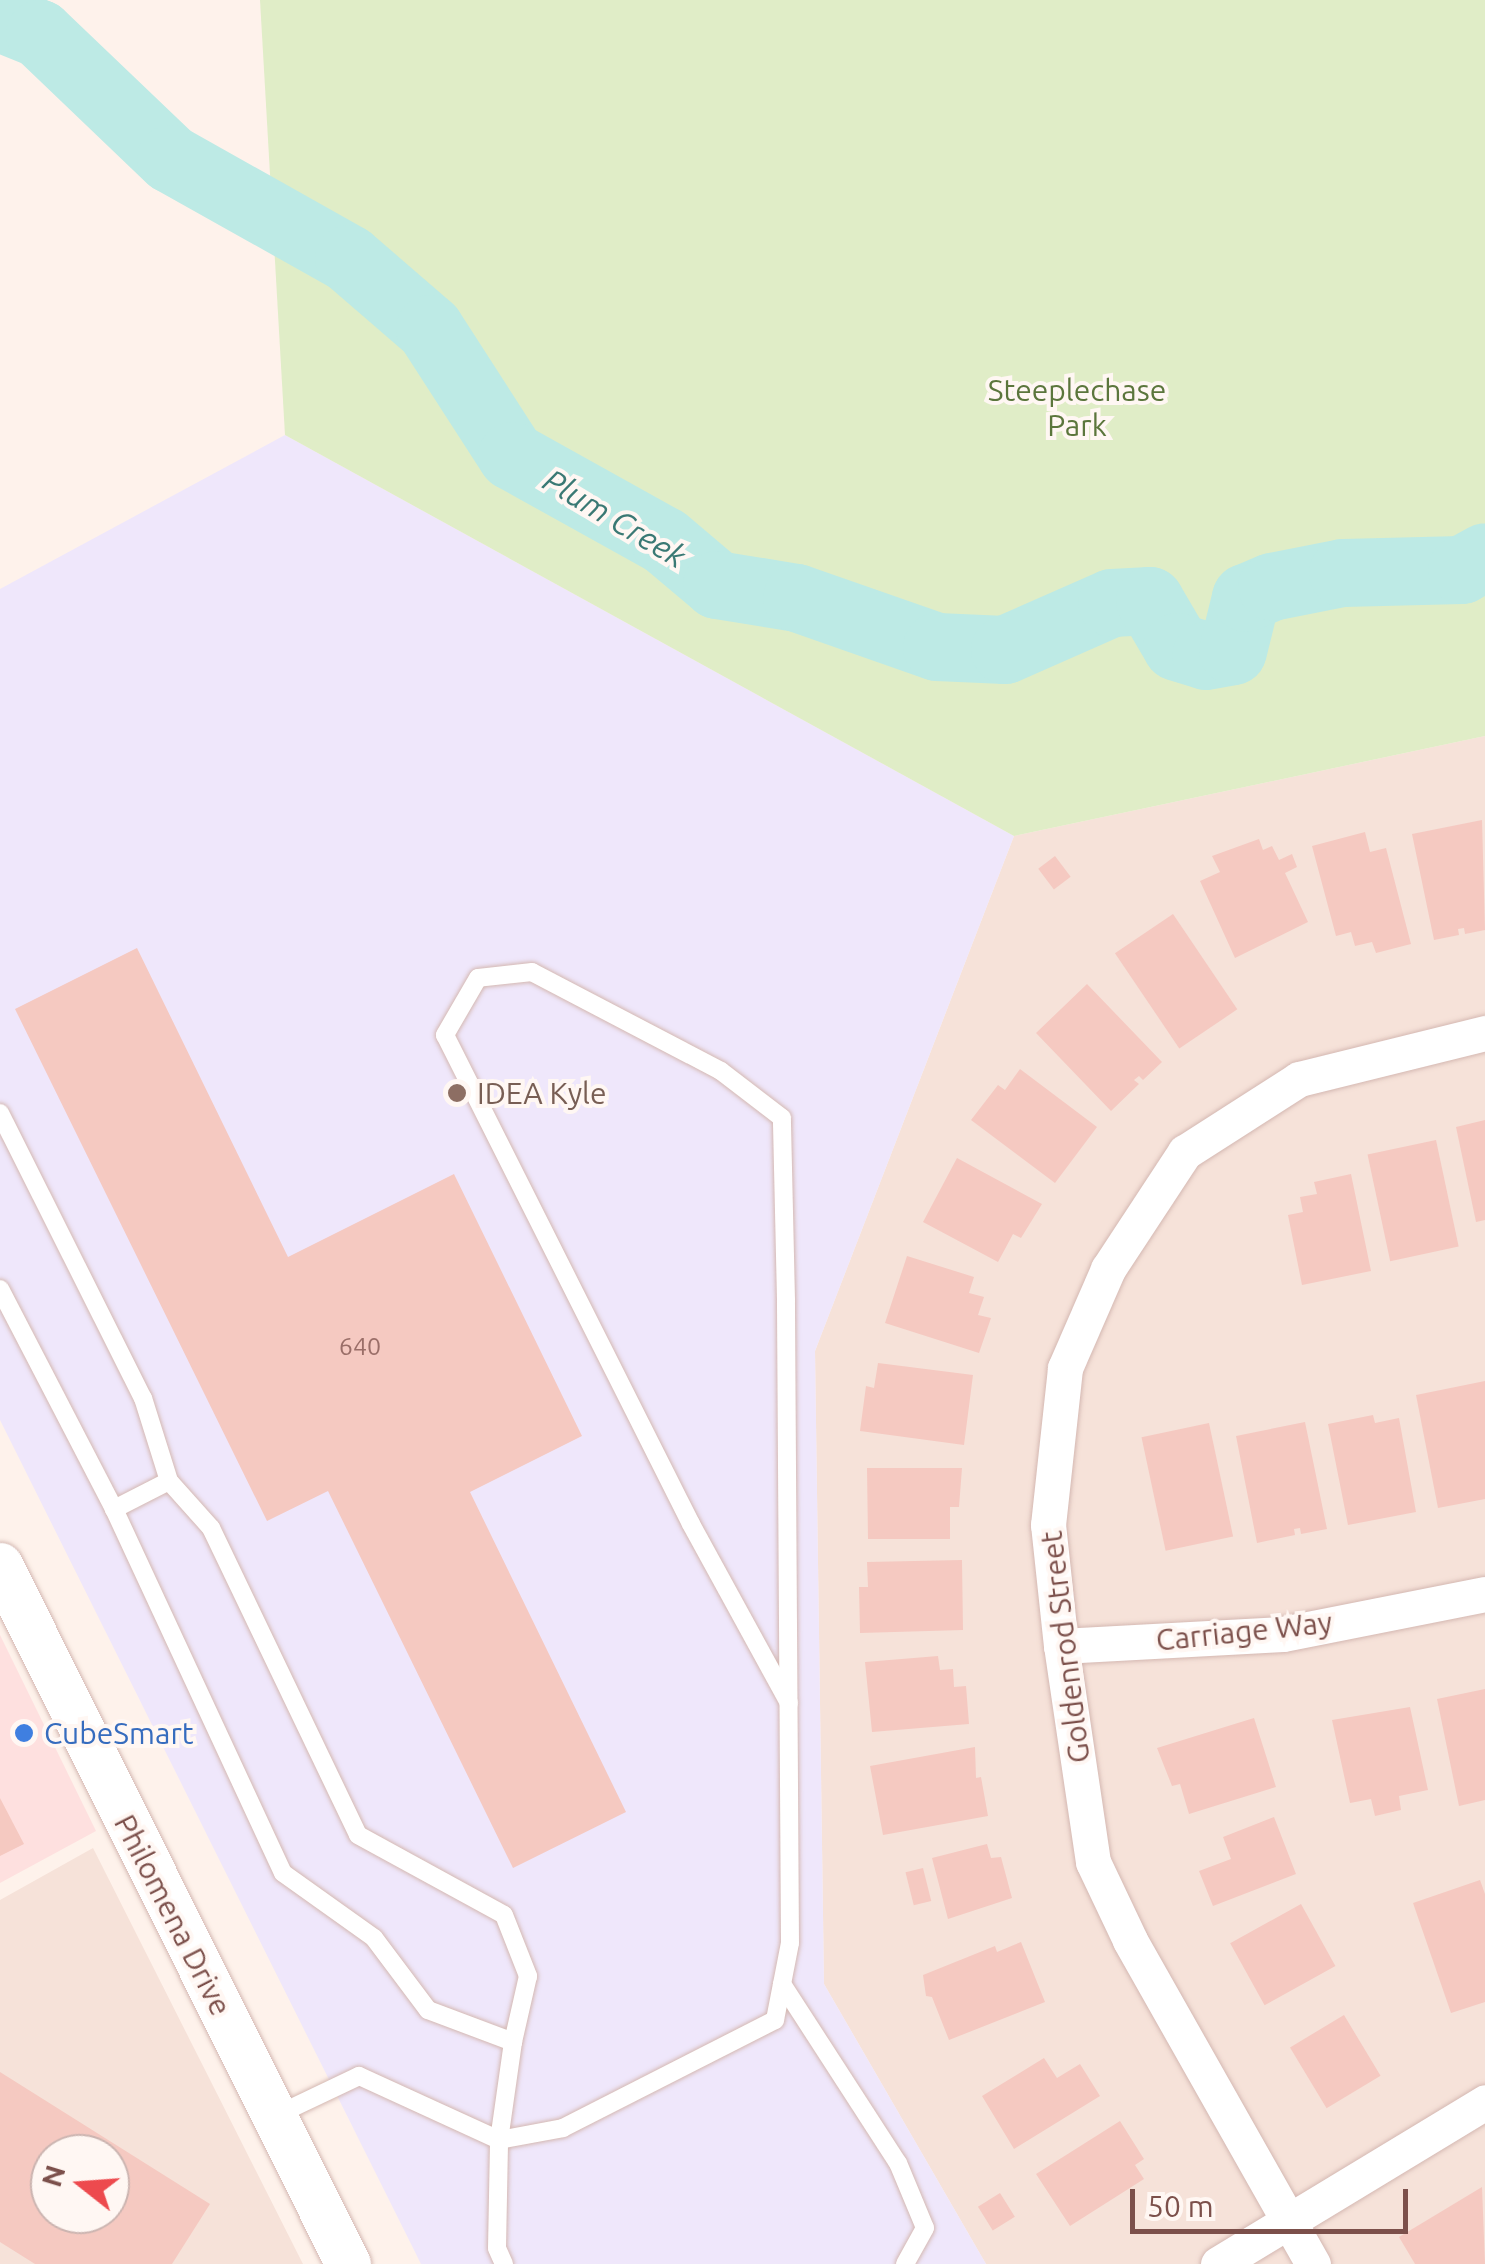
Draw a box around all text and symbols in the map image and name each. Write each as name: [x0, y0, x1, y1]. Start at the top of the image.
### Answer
park label: Steeplechase Park: [988, 372, 1166, 442]
water label: Plum Creek: [537, 460, 693, 576]
place label: IDEA Kyle: [477, 1075, 607, 1111]
marker: IDEA Kyle: [446, 1082, 468, 1104]
house number: 640: [339, 1331, 381, 1361]
street label: Goldenrod Street: [1033, 1529, 1097, 1765]
street label: Carriage Way: [1154, 1604, 1334, 1658]
place label: CubeSmart: [44, 1715, 194, 1751]
marker: CubeSmart: [13, 1722, 35, 1744]
street label: Philomena Drive: [107, 1809, 239, 2021]
north arrow: [30, 2134, 130, 2234]
text: N: [35, 2161, 71, 2190]
scale bar: [1135, 2169, 1412, 2231]
text: 50 m: [1147, 2189, 1214, 2223]

